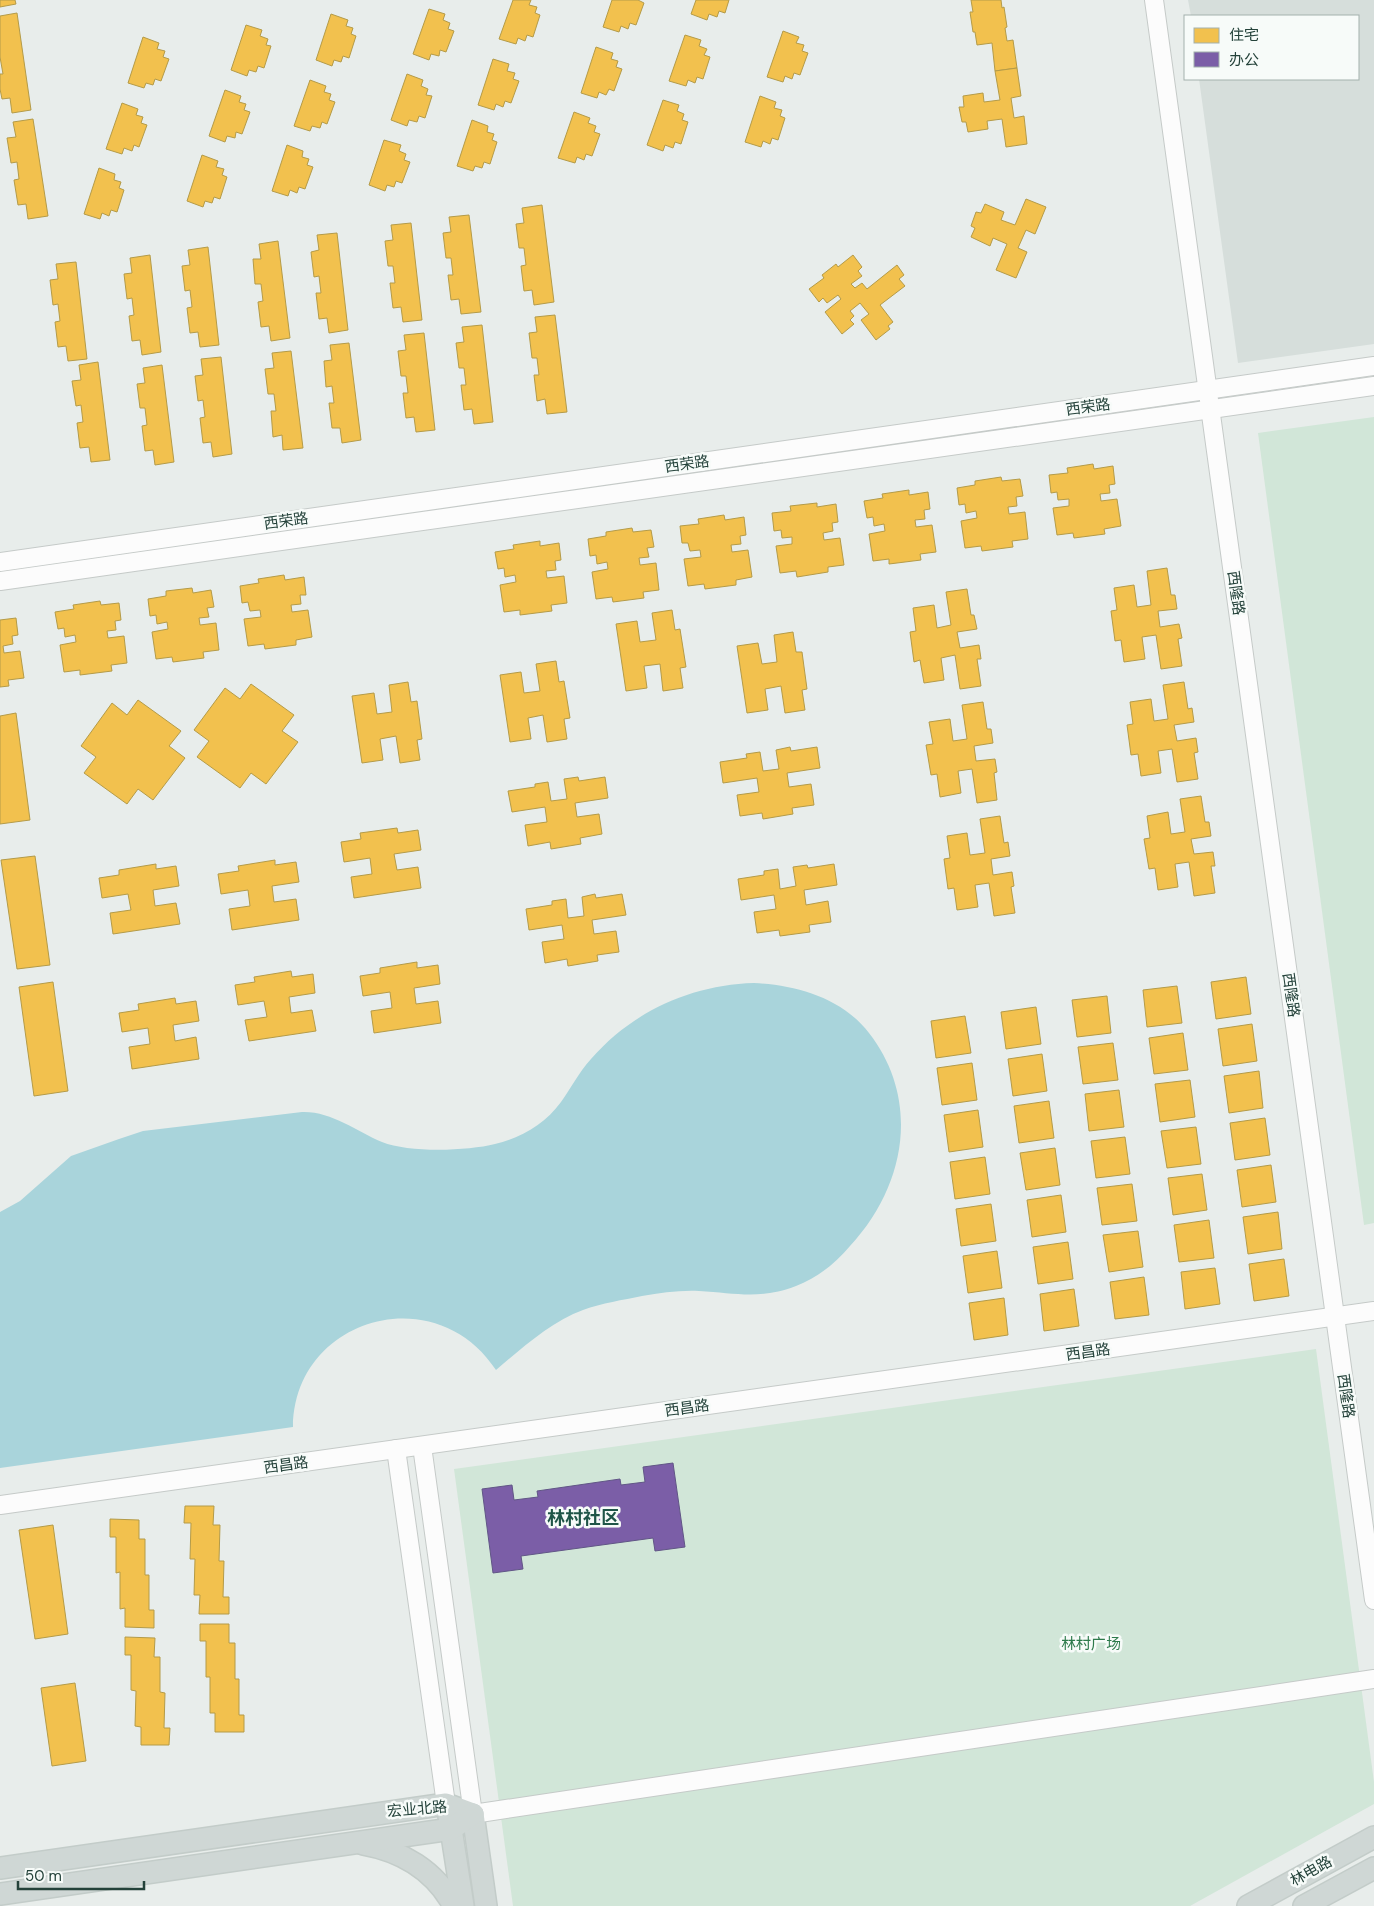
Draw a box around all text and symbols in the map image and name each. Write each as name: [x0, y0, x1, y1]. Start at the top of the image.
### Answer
legend: [1184, 15, 1359, 80]
text: 住宅: [1229, 25, 1259, 45]
text: 办公: [1229, 50, 1259, 70]
street label: 西荣路: [1064, 394, 1112, 420]
street label: 西荣路: [663, 451, 711, 477]
street label: 西荣路: [262, 508, 310, 534]
street label: 西隆路: [1223, 569, 1249, 617]
street label: 西隆路: [1278, 971, 1304, 1019]
street label: 西昌路: [1064, 1339, 1112, 1365]
street label: 西隆路: [1333, 1372, 1359, 1420]
street label: 西昌路: [663, 1395, 711, 1421]
street label: 西昌路: [262, 1452, 310, 1478]
district label: 林村社区: [547, 1506, 619, 1530]
park label: 林村广场: [1061, 1634, 1121, 1654]
street label: 宏业北路: [386, 1796, 448, 1822]
street label: 林电路: [1286, 1851, 1336, 1891]
scale bar: [18, 1858, 144, 1890]
text: 50 m: [25, 1866, 62, 1886]

